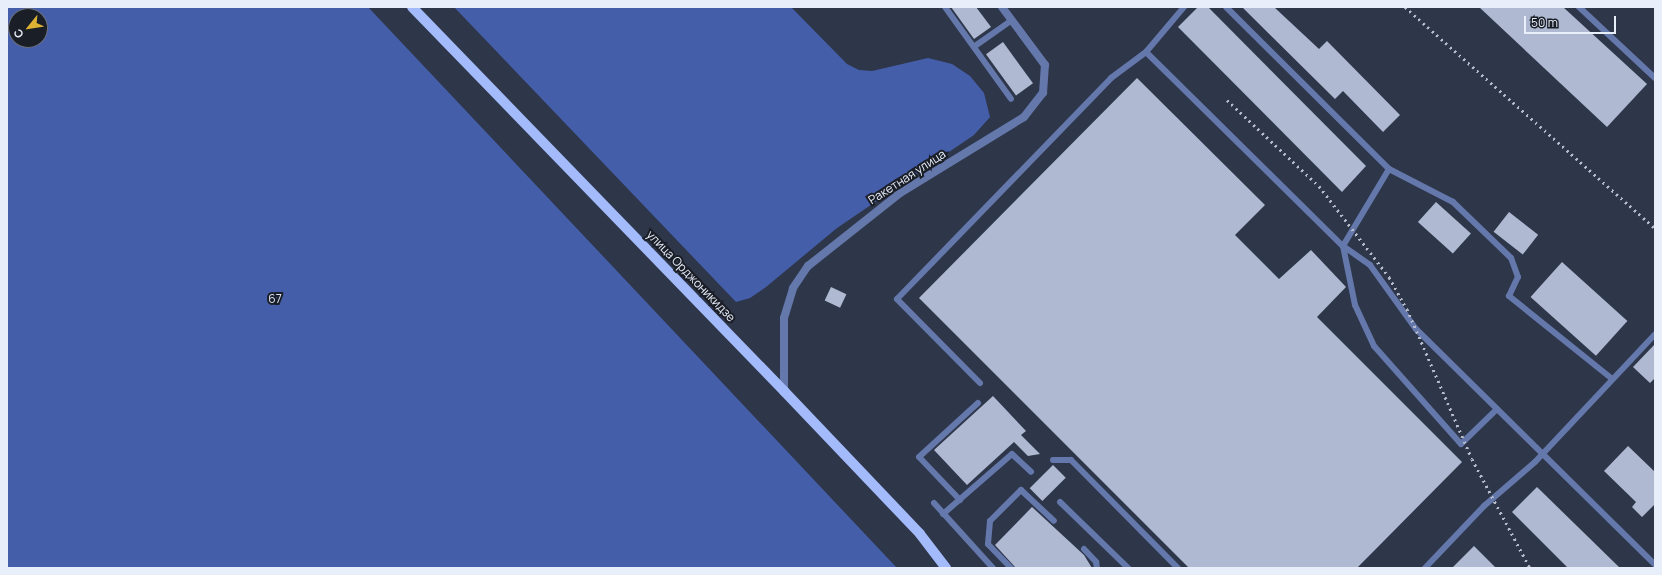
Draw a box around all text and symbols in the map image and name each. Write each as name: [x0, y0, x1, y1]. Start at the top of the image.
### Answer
north arrow: [8, 8, 48, 48]
scale bar: [1526, 8, 1618, 34]
text: 50 m: [1531, 14, 1558, 31]
text: С: [10, 26, 27, 41]
street label: Ракетная улица: [866, 147, 948, 207]
street label: улица Орджоникидзе: [644, 227, 738, 325]
park label: 67: [268, 292, 282, 306]

